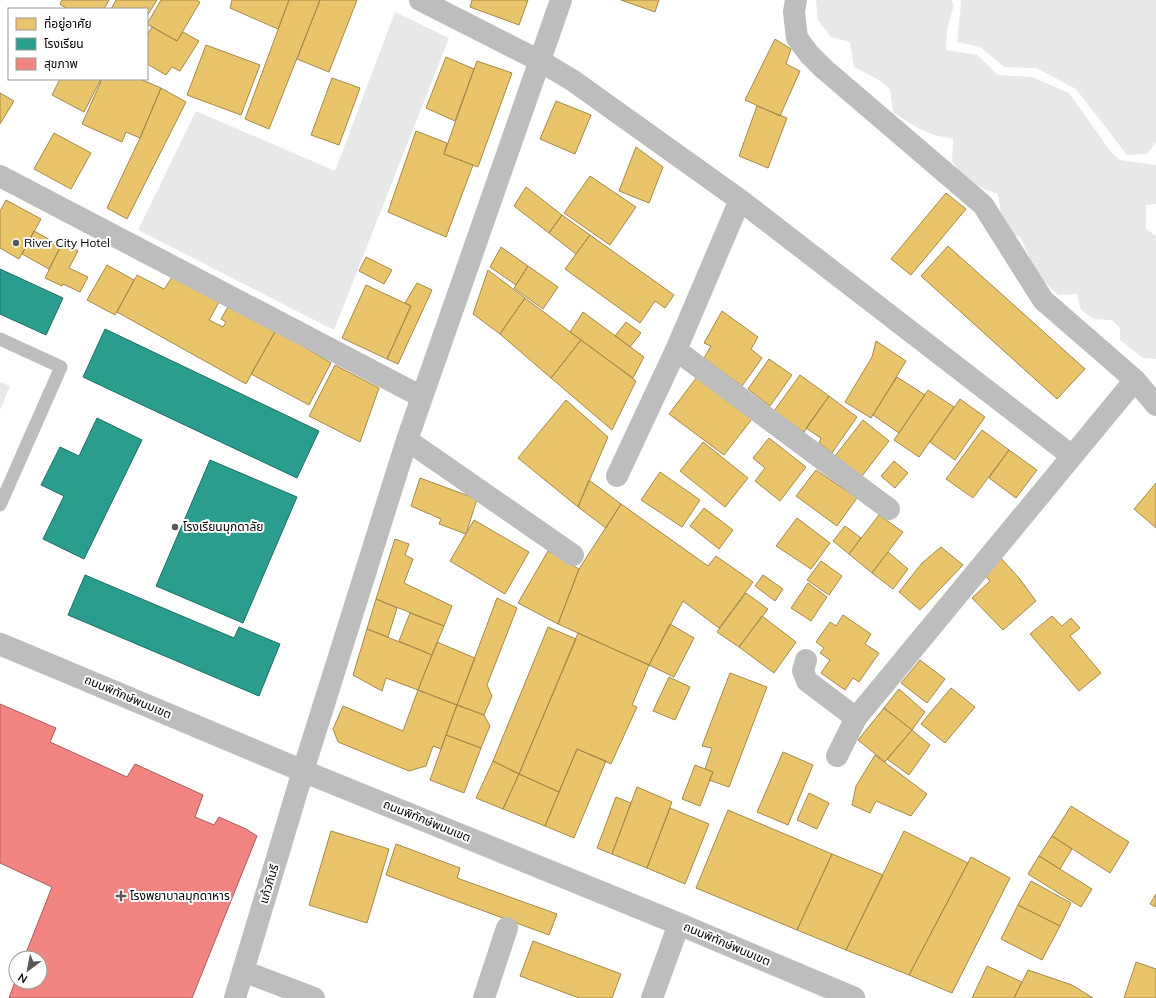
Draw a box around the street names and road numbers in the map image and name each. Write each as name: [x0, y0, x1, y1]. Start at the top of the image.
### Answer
street label: ถนนพิทักษ์พนมเขต: [82, 671, 174, 722]
street label: ถนนพิทักษ์พนมเขต: [381, 796, 473, 845]
street label: แก้วกินรี: [255, 862, 282, 905]
street label: ถนนพิทักษ์พนมเขต: [681, 918, 773, 969]

